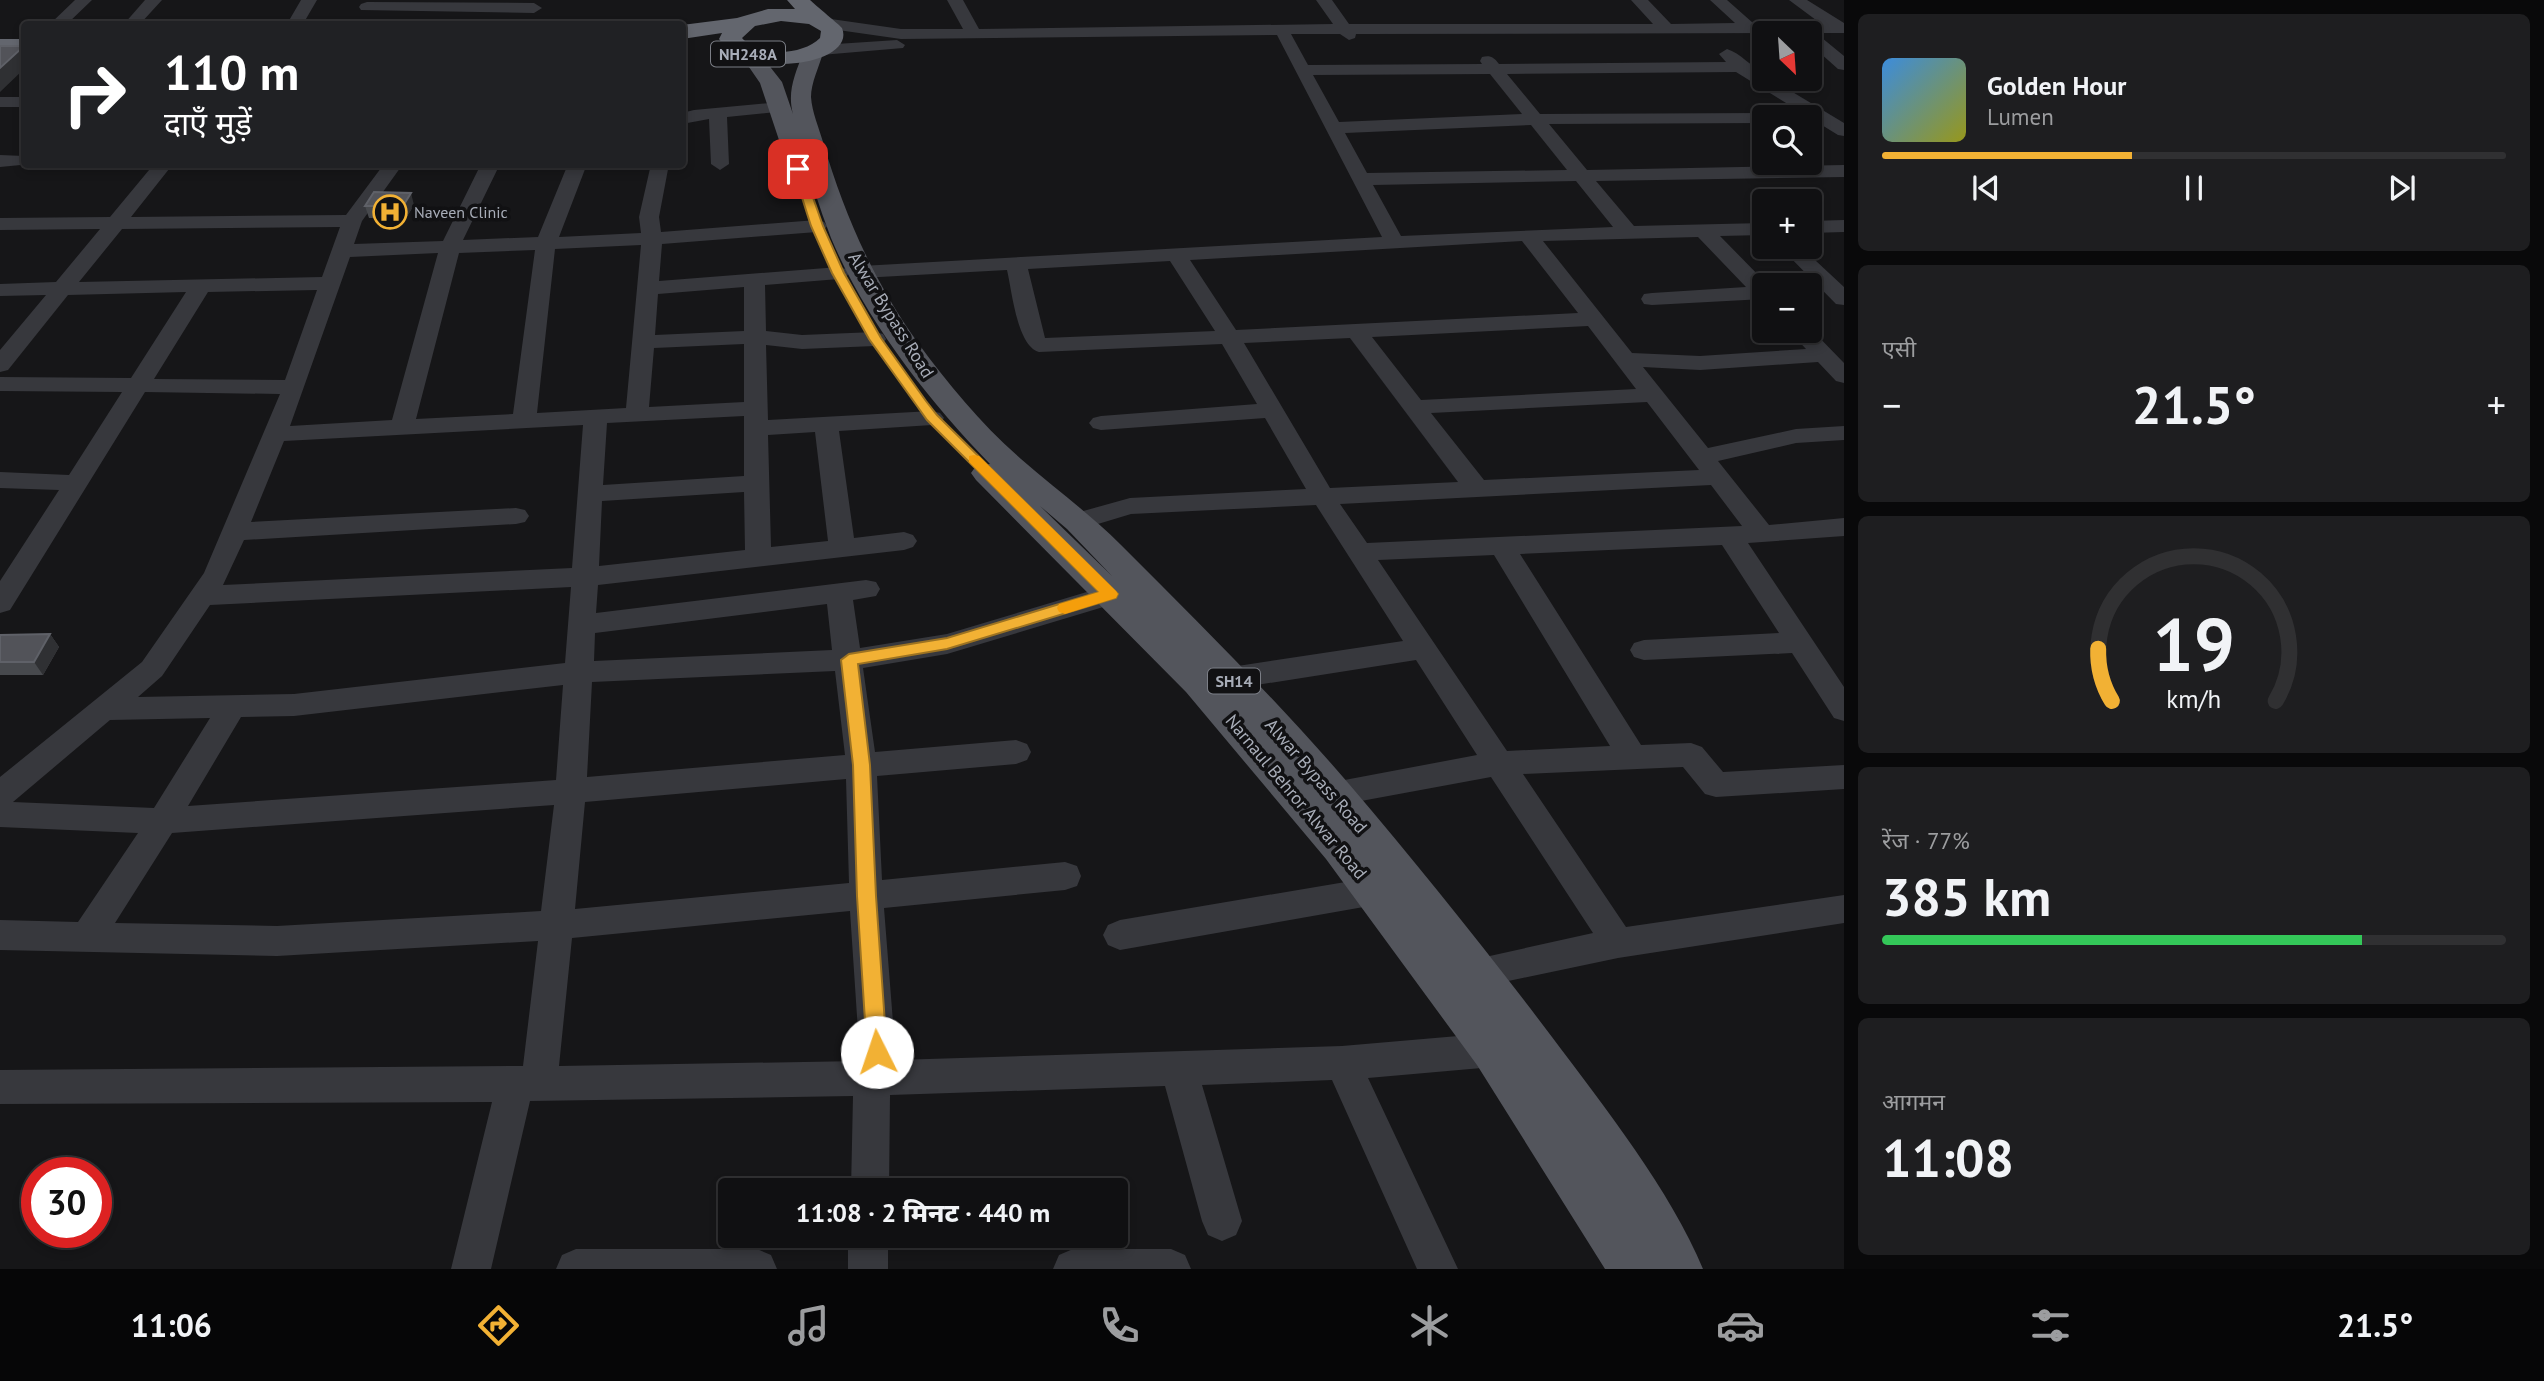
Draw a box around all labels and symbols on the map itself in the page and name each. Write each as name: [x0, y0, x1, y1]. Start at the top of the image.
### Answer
north arrow: [1752, 21, 1822, 91]
road number: NH248A: [711, 42, 785, 66]
pin: [768, 139, 828, 199]
hospital icon: Naveen Clinic: [371, 193, 409, 231]
place label: Naveen Clinic: [414, 202, 508, 222]
street label: Alwar Bypass Road: [843, 247, 939, 382]
road number: SH14: [1208, 668, 1260, 694]
street label: Narnaul Behror Alwar Road: [1221, 710, 1372, 884]
street label: Alwar Bypass Road: [1260, 714, 1372, 838]
position arrow: [840, 1015, 914, 1089]
speed limit sign: 30: [21, 1157, 112, 1248]

